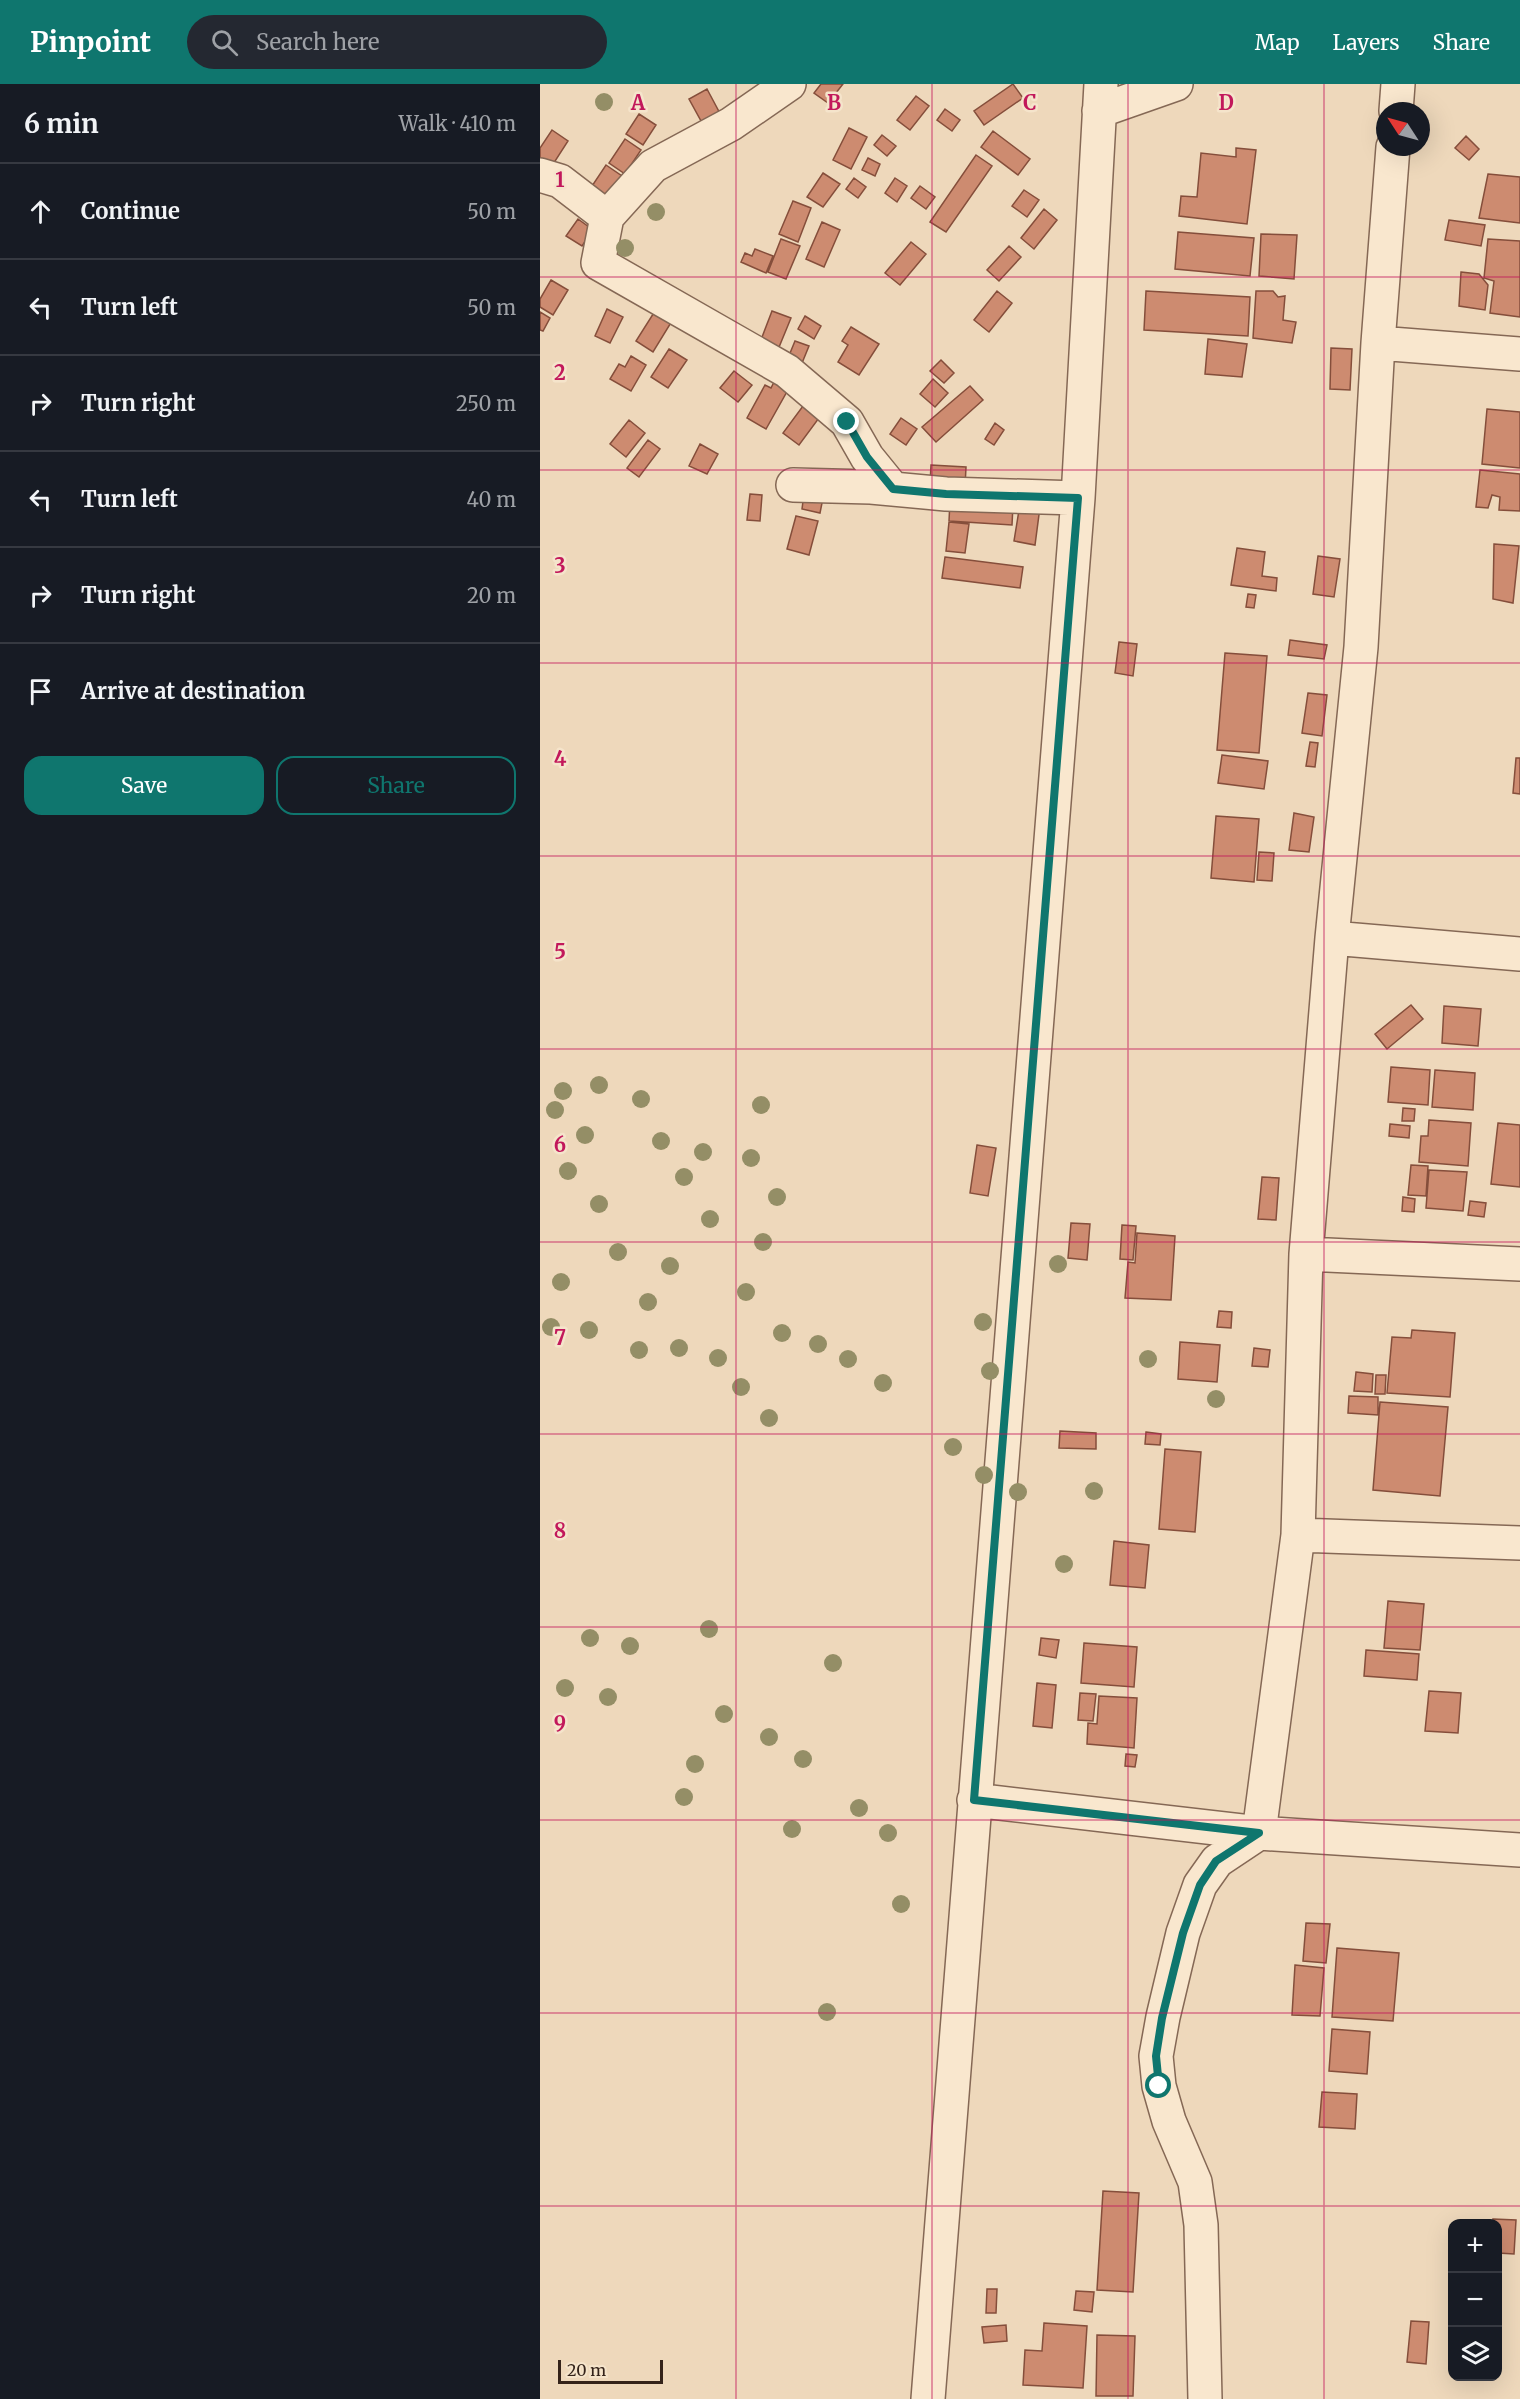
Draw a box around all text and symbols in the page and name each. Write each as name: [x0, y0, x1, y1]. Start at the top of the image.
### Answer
search box: [187, 15, 607, 69]
text: Pinpoint: [30, 24, 151, 60]
icon: search: [208, 26, 241, 59]
text: Search here: [256, 28, 379, 56]
text: Map: [1255, 29, 1300, 56]
text: Layers: [1333, 29, 1400, 56]
text: Share: [1433, 29, 1490, 56]
text: A: [630, 90, 646, 115]
text: B: [827, 90, 841, 115]
text: C: [1023, 90, 1037, 115]
text: D: [1218, 90, 1234, 115]
north arrow: [1376, 102, 1430, 156]
text: 6 min: [24, 107, 99, 140]
text: Walk · 410 m: [399, 111, 516, 136]
text: 1: [555, 167, 565, 192]
icon: ahead: [24, 195, 57, 228]
text: Continue: [81, 197, 180, 225]
text: 50 m: [467, 199, 516, 224]
icon: left: [24, 291, 57, 324]
text: Turn left: [81, 293, 178, 321]
text: 50 m: [467, 295, 516, 320]
text: 2: [554, 360, 566, 385]
icon: right: [24, 387, 57, 420]
text: Turn right: [81, 389, 195, 417]
text: 250 m: [456, 391, 516, 416]
route end: [833, 408, 859, 434]
icon: left: [24, 483, 57, 516]
text: Turn left: [81, 485, 178, 513]
text: 40 m: [466, 487, 516, 512]
text: 3: [554, 553, 566, 578]
icon: right: [24, 579, 57, 612]
text: Turn right: [81, 581, 195, 609]
text: 20 m: [467, 583, 516, 608]
icon: arrive: [24, 675, 57, 708]
text: Arrive at destination: [81, 677, 305, 705]
text: 4: [554, 746, 567, 771]
button: Save: [24, 756, 264, 815]
button: Share: [276, 756, 516, 815]
text: 5: [554, 939, 566, 964]
text: 6: [554, 1132, 566, 1157]
text: 7: [554, 1325, 566, 1350]
text: 8: [554, 1518, 566, 1543]
text: 9: [554, 1711, 566, 1736]
route start: [1145, 2072, 1171, 2098]
map controls: [1448, 2219, 1502, 2381]
button: +: [1448, 2219, 1502, 2273]
button: −: [1448, 2273, 1502, 2327]
button: layers: [1448, 2327, 1502, 2381]
scale bar: [558, 2357, 663, 2384]
text: 20 m: [567, 2360, 606, 2380]

